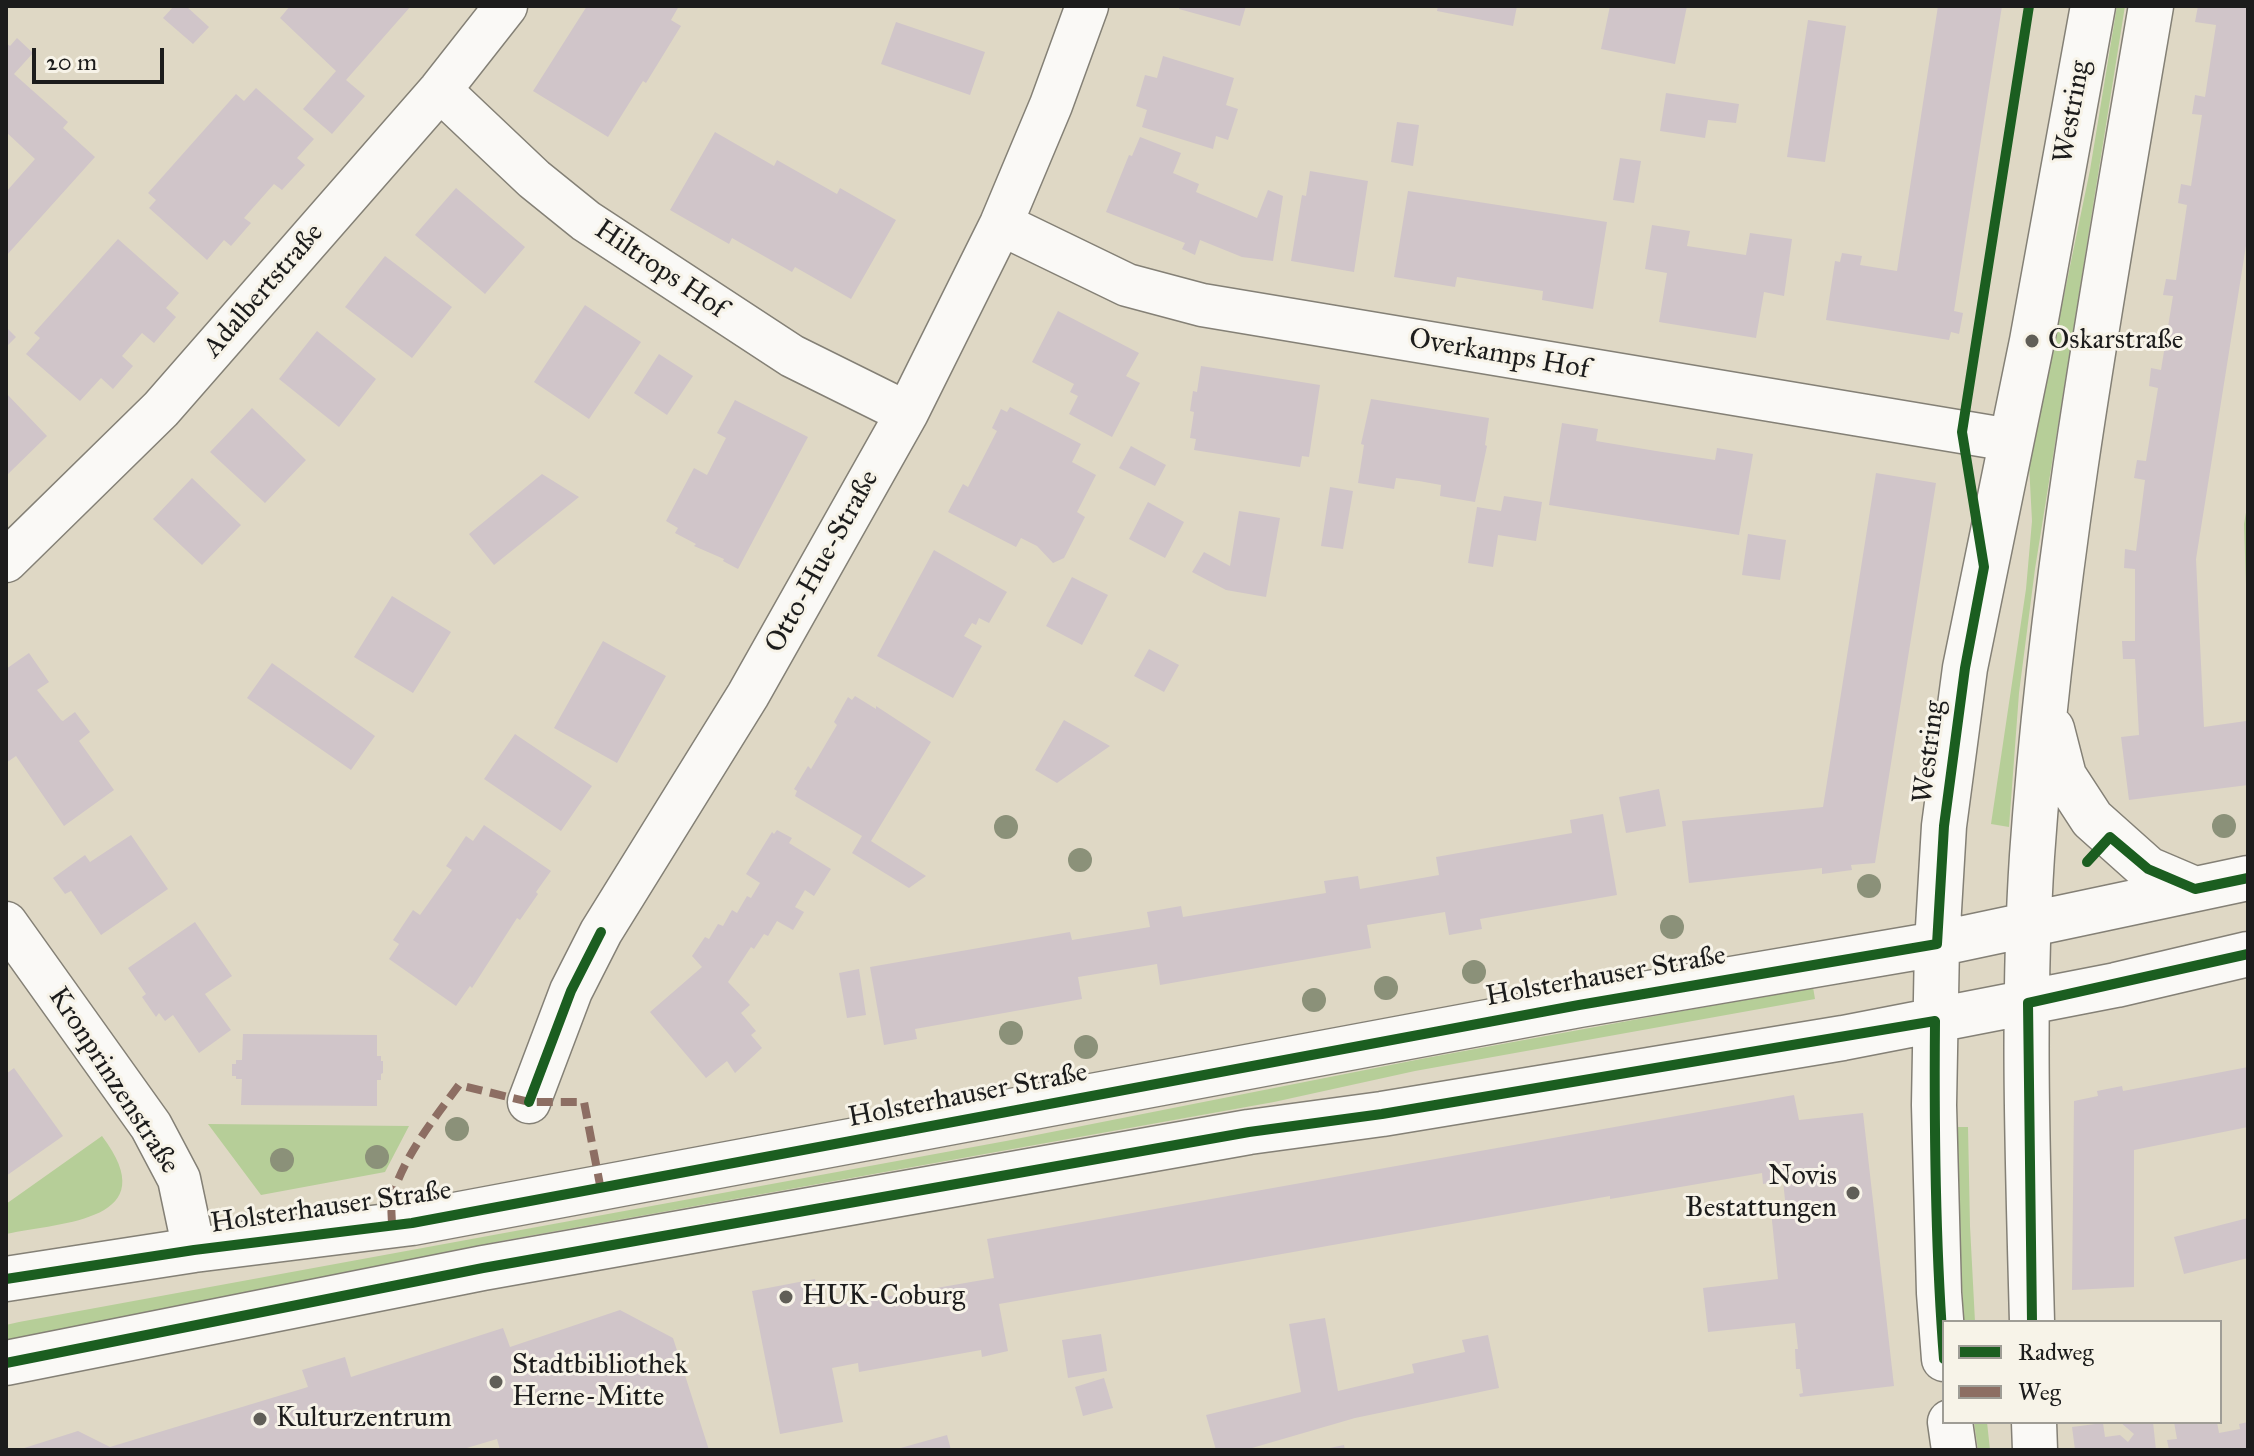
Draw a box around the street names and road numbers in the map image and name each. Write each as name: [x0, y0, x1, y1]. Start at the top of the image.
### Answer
street label: Westring: [2047, 58, 2099, 166]
street label: Hiltrops Hof: [588, 214, 732, 326]
street label: Adalbertstraße: [197, 217, 331, 365]
street label: Overkamps Hof: [1406, 323, 1592, 387]
street label: Otto-Hue-Straße: [759, 465, 887, 659]
street label: Westring: [1907, 699, 1953, 805]
street label: Holsterhauser Straße: [1483, 939, 1729, 1015]
street label: Kronprinzenstraße: [40, 982, 186, 1180]
street label: Holsterhauser Straße: [846, 1056, 1090, 1136]
street label: Holsterhauser Straße: [208, 1174, 454, 1242]

